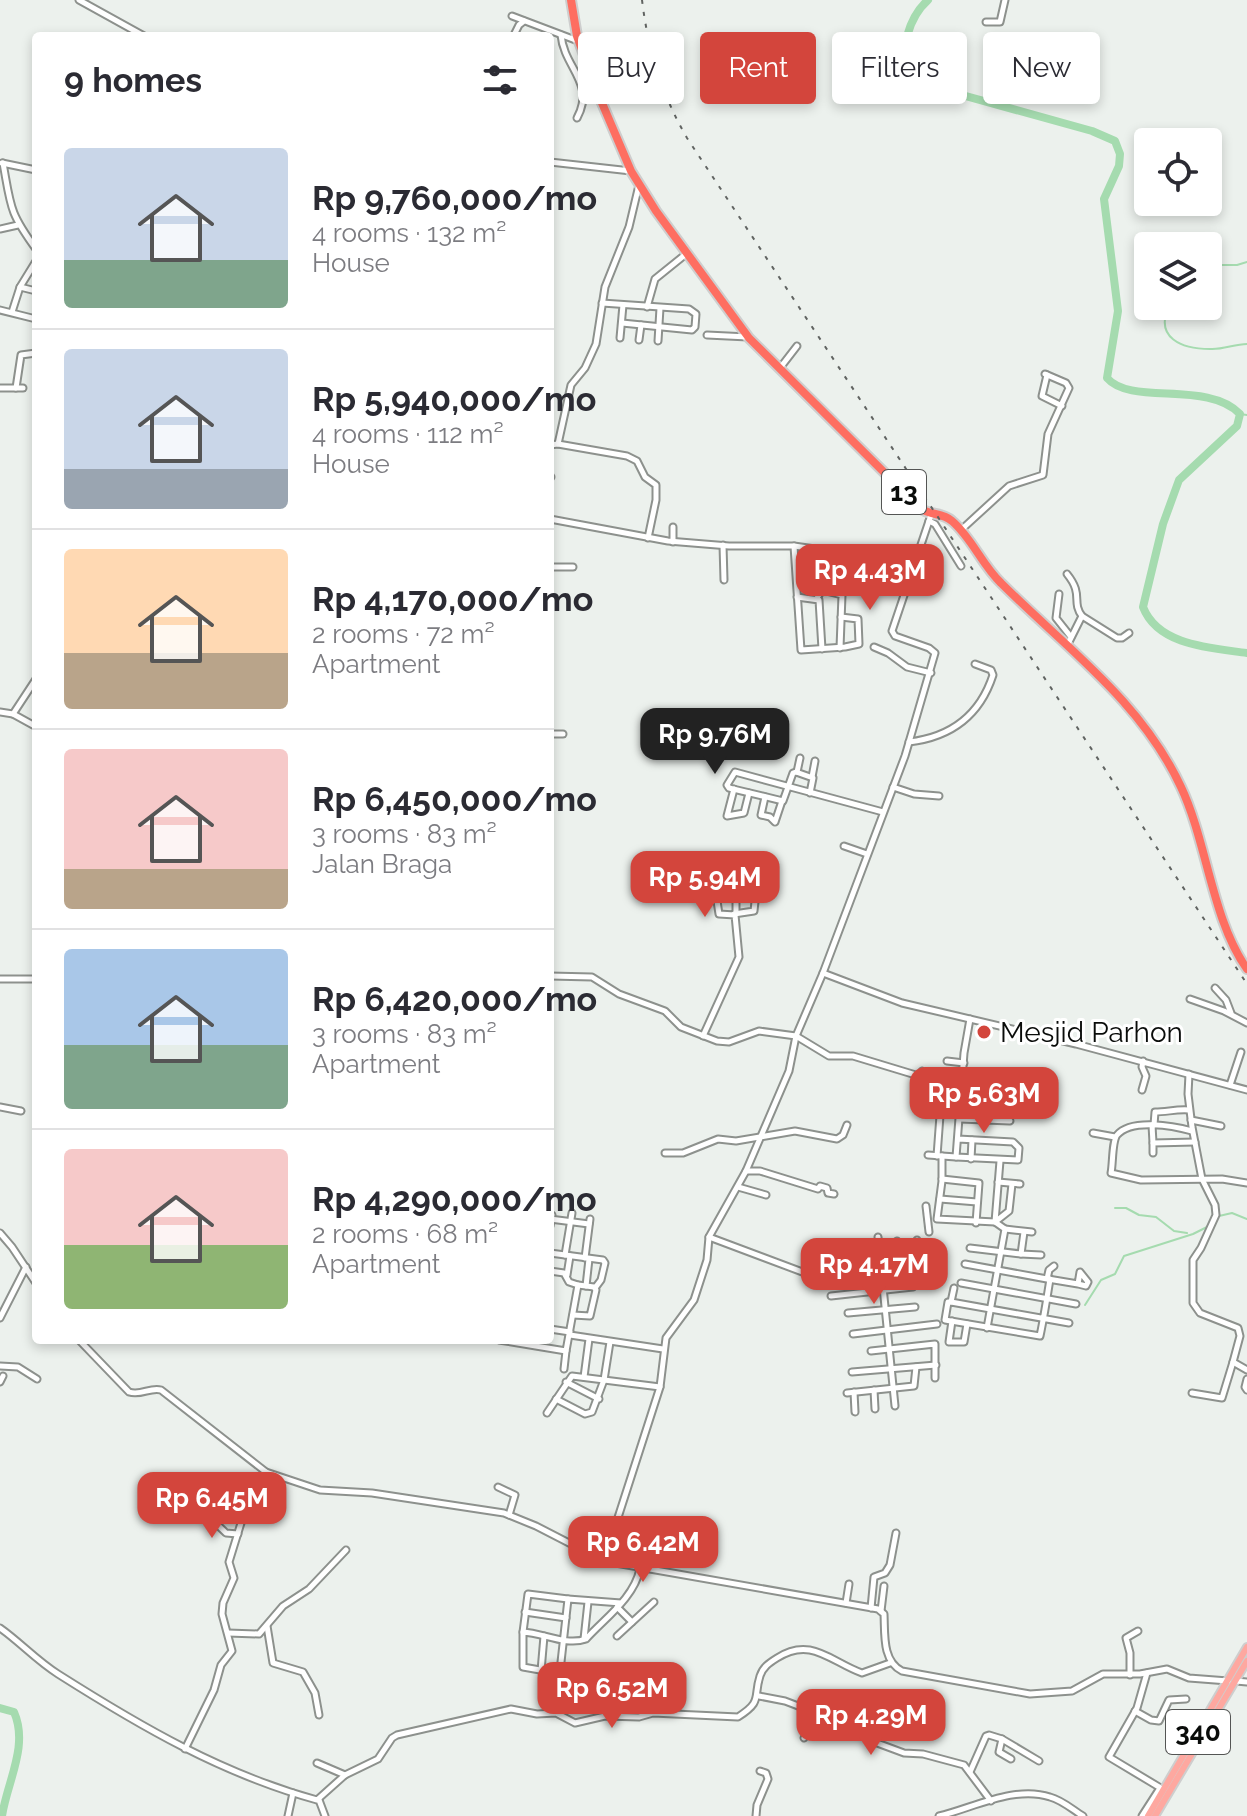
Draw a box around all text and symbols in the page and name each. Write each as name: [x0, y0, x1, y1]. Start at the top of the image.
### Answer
chip: Buy: [578, 32, 684, 104]
chip: Rent: [700, 32, 816, 104]
chip: Filters: [832, 32, 967, 104]
chip: New: [983, 32, 1100, 104]
icon: filters: [478, 58, 522, 102]
text: 9 homes: [64, 60, 202, 100]
map controls: [1134, 128, 1222, 320]
button: locate: [1134, 128, 1222, 216]
text: Rp 9,760,000/mo: [312, 178, 597, 218]
icon: home: [128, 180, 224, 276]
text: 4 rooms · 132 m²: [312, 218, 506, 248]
button: layers: [1134, 232, 1222, 320]
text: House: [312, 248, 390, 278]
text: Rp 5,940,000/mo: [312, 379, 596, 419]
icon: home: [128, 381, 224, 477]
text: 4 rooms · 112 m²: [312, 419, 504, 449]
text: House: [312, 449, 390, 479]
road number: 13: [882, 470, 926, 514]
pin: Rp 4.43M: [787, 544, 953, 612]
text: Rp 4.43M: [814, 555, 926, 585]
text: Rp 4,170,000/mo: [312, 579, 593, 619]
icon: home: [128, 581, 224, 677]
text: 2 rooms · 72 m²: [312, 619, 495, 649]
text: Apartment: [312, 649, 441, 679]
pin: Rp 9.76M: [632, 708, 798, 776]
text: Rp 9.76M: [658, 719, 772, 749]
text: Rp 6,450,000/mo: [312, 779, 597, 819]
icon: home: [128, 781, 224, 877]
text: 3 rooms · 83 m²: [312, 819, 497, 849]
text: Jalan Braga: [312, 849, 452, 879]
pin: Rp 5.94M: [622, 851, 788, 919]
text: Rp 5.94M: [649, 862, 761, 892]
text: Rp 6,420,000/mo: [312, 979, 597, 1019]
icon: home: [128, 981, 224, 1077]
place label: Mesjid Parhon: [1000, 1016, 1183, 1049]
text: 3 rooms · 83 m²: [312, 1019, 497, 1049]
marker: Mesjid Parhon: [975, 1023, 993, 1041]
text: Apartment: [312, 1049, 441, 1079]
pin: Rp 5.63M: [901, 1067, 1067, 1135]
text: Rp 5.63M: [928, 1078, 1040, 1108]
text: Rp 4,290,000/mo: [312, 1179, 597, 1219]
icon: home: [128, 1181, 224, 1277]
text: 2 rooms · 68 m²: [312, 1219, 498, 1249]
pin: Rp 4.17M: [791, 1238, 957, 1306]
text: Apartment: [312, 1249, 441, 1279]
text: Rp 4.17M: [819, 1249, 929, 1279]
pin: Rp 6.45M: [129, 1472, 295, 1540]
text: Rp 6.45M: [155, 1483, 269, 1513]
pin: Rp 6.42M: [560, 1516, 726, 1584]
text: Rp 6.42M: [586, 1527, 700, 1557]
pin: Rp 6.52M: [529, 1662, 695, 1730]
text: Rp 6.52M: [555, 1673, 669, 1703]
pin: Rp 4.29M: [788, 1689, 954, 1757]
text: Rp 4.29M: [814, 1700, 928, 1730]
road number: 340: [1166, 1710, 1230, 1754]

